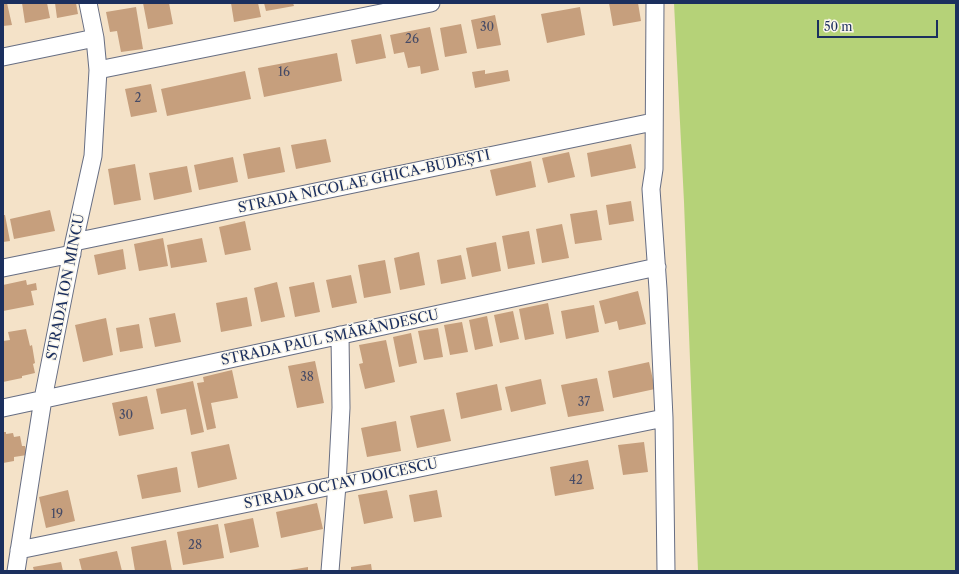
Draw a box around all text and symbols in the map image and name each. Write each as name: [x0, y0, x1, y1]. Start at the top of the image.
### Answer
scale bar: [819, 12, 940, 38]
text: 50 m: [824, 19, 853, 34]
house number: 30: [480, 21, 494, 35]
house number: 26: [405, 33, 419, 47]
house number: 16: [278, 66, 290, 80]
house number: 2: [135, 92, 141, 106]
street label: STRADA NICOLAE GHICA-BUDEȘTI: [236, 147, 492, 217]
street label: STRADA ION MINCU: [44, 212, 88, 362]
street label: STRADA PAUL SMĂRĂNDESCU: [219, 307, 441, 369]
house number: 38: [300, 371, 314, 385]
house number: 37: [578, 396, 590, 410]
house number: 30: [119, 409, 133, 423]
street label: STRADA OCTAV DOICESCU: [242, 455, 440, 513]
house number: 42: [569, 474, 583, 488]
house number: 19: [51, 508, 63, 522]
house number: 28: [188, 539, 202, 553]

